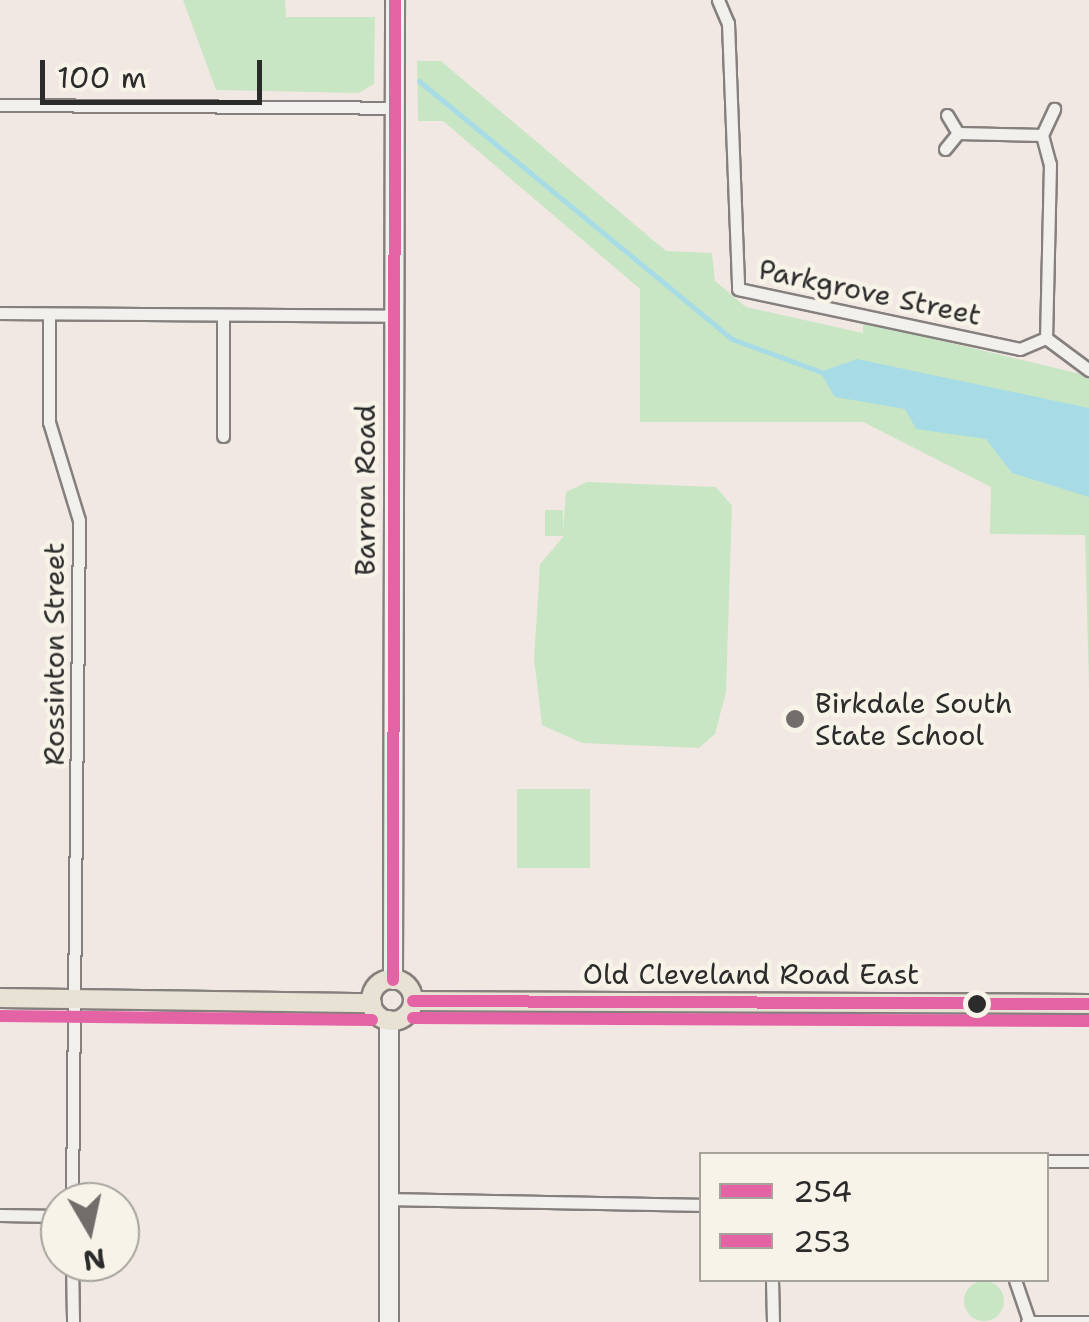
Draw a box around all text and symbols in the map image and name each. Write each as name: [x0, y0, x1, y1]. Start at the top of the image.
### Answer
scale bar: [45, 40, 268, 102]
text: 100 m: [57, 57, 147, 98]
street label: Parkgrove Street: [756, 252, 984, 332]
street label: Barron Road: [348, 404, 382, 576]
street label: Rossinton Street: [37, 542, 71, 766]
place label: Birkdale South State School: [815, 686, 1013, 752]
marker: Birkdale South State School: [784, 708, 806, 730]
street label: Old Cleveland Road East: [583, 957, 919, 991]
unlabelled marker: [967, 994, 987, 1014]
legend: [699, 1152, 1049, 1282]
text: 254: [793, 1171, 852, 1212]
north arrow: [40, 1182, 140, 1282]
text: 253: [793, 1221, 851, 1262]
text: N: [80, 1239, 108, 1280]

